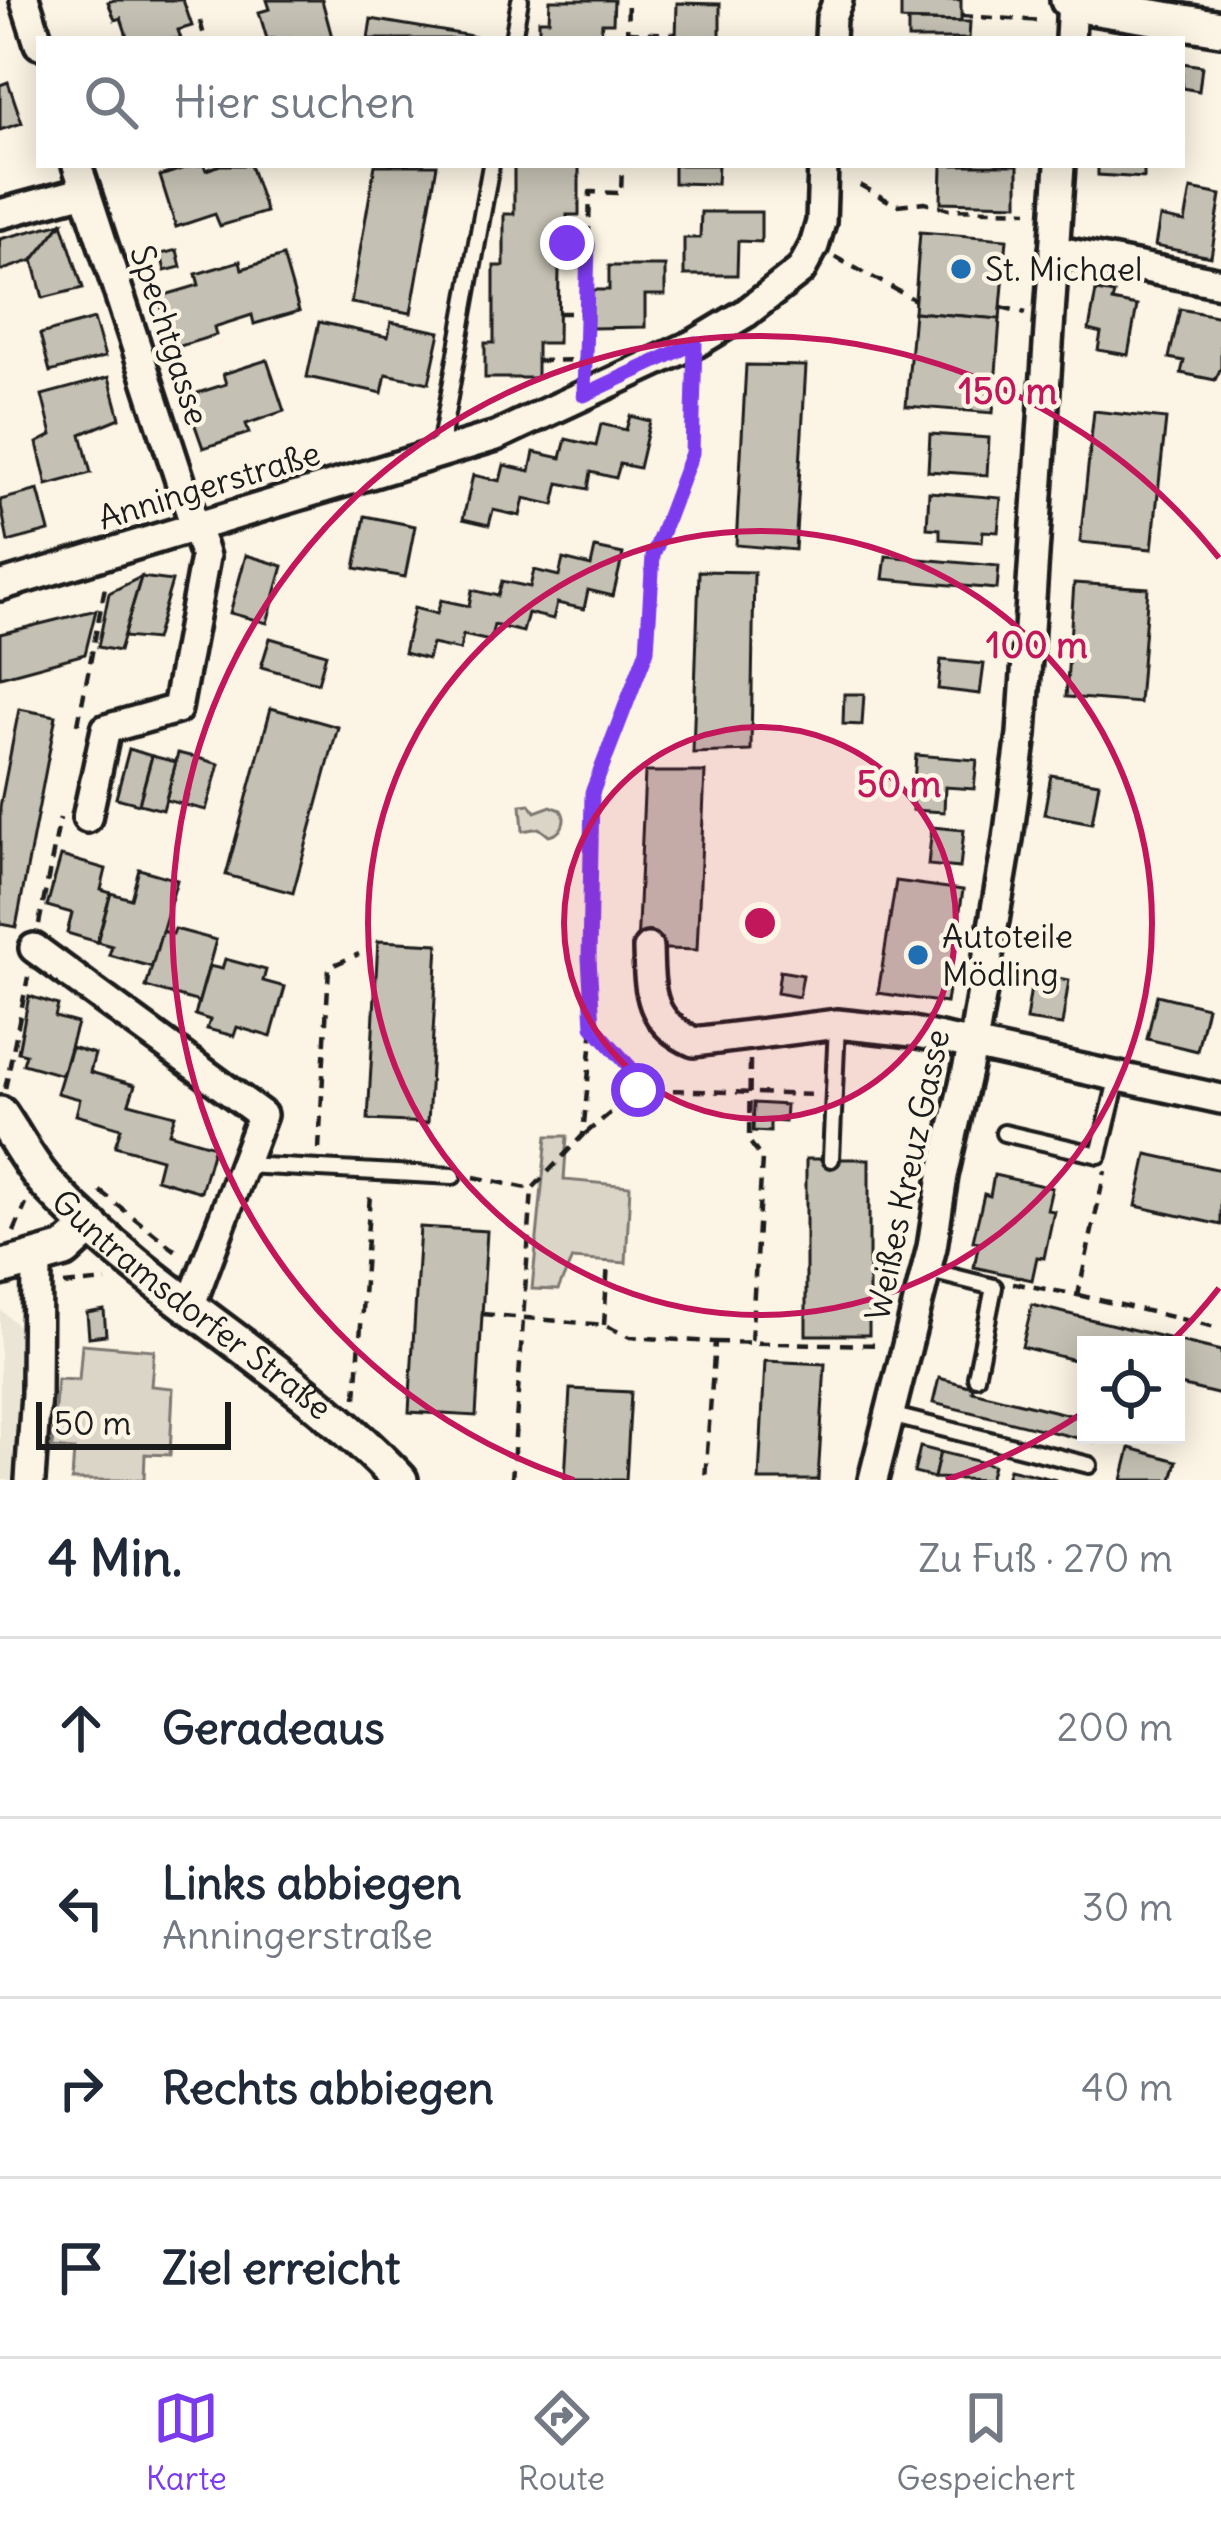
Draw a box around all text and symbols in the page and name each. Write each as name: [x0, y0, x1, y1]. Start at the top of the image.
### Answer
search box: [36, 36, 1185, 168]
icon: search: [78, 69, 144, 135]
text: Hier suchen: [174, 74, 415, 130]
route end: [540, 216, 594, 270]
street label: Spechtgasse: [121, 240, 219, 430]
place label: St. Michael: [985, 248, 1142, 290]
marker: St. Michael: [948, 256, 974, 282]
text: 150 m: [959, 369, 1057, 414]
street label: Anningerstraße: [93, 431, 325, 539]
text: 100 m: [986, 623, 1088, 668]
text: 50 m: [857, 762, 941, 807]
centre of rings: [739, 902, 781, 944]
place label: Autoteile Mödling: [942, 915, 1073, 995]
marker: Autoteile Mödling: [905, 942, 931, 968]
street label: Weißes Kreuz Gasse: [856, 1026, 958, 1324]
route start: [611, 1063, 665, 1117]
street label: Guntramsdorfer Straße: [43, 1180, 341, 1428]
map controls: [1077, 1336, 1185, 1444]
button: locate: [1077, 1336, 1185, 1444]
scale bar: [36, 1396, 231, 1449]
text: 50 m: [54, 1402, 131, 1444]
text: 4 Min.: [48, 1526, 182, 1590]
text: Zu Fuß · 270 m: [918, 1534, 1173, 1583]
icon: ahead: [48, 1695, 114, 1761]
text: Geradeaus: [162, 1700, 385, 1756]
text: 200 m: [1057, 1703, 1173, 1752]
text: Links abbiegen: [162, 1855, 462, 1911]
icon: left: [48, 1875, 114, 1941]
text: 30 m: [1082, 1883, 1173, 1932]
text: Anningerstraße: [162, 1911, 433, 1960]
icon: right: [48, 2055, 114, 2121]
text: Rechts abbiegen: [162, 2060, 494, 2116]
text: 40 m: [1081, 2063, 1173, 2112]
icon: arrive: [48, 2235, 114, 2301]
text: Ziel erreicht: [162, 2240, 400, 2296]
tab: Karte: [146, 2385, 227, 2499]
tab: Route: [518, 2385, 605, 2499]
tab: Gespeichert: [896, 2385, 1075, 2499]

